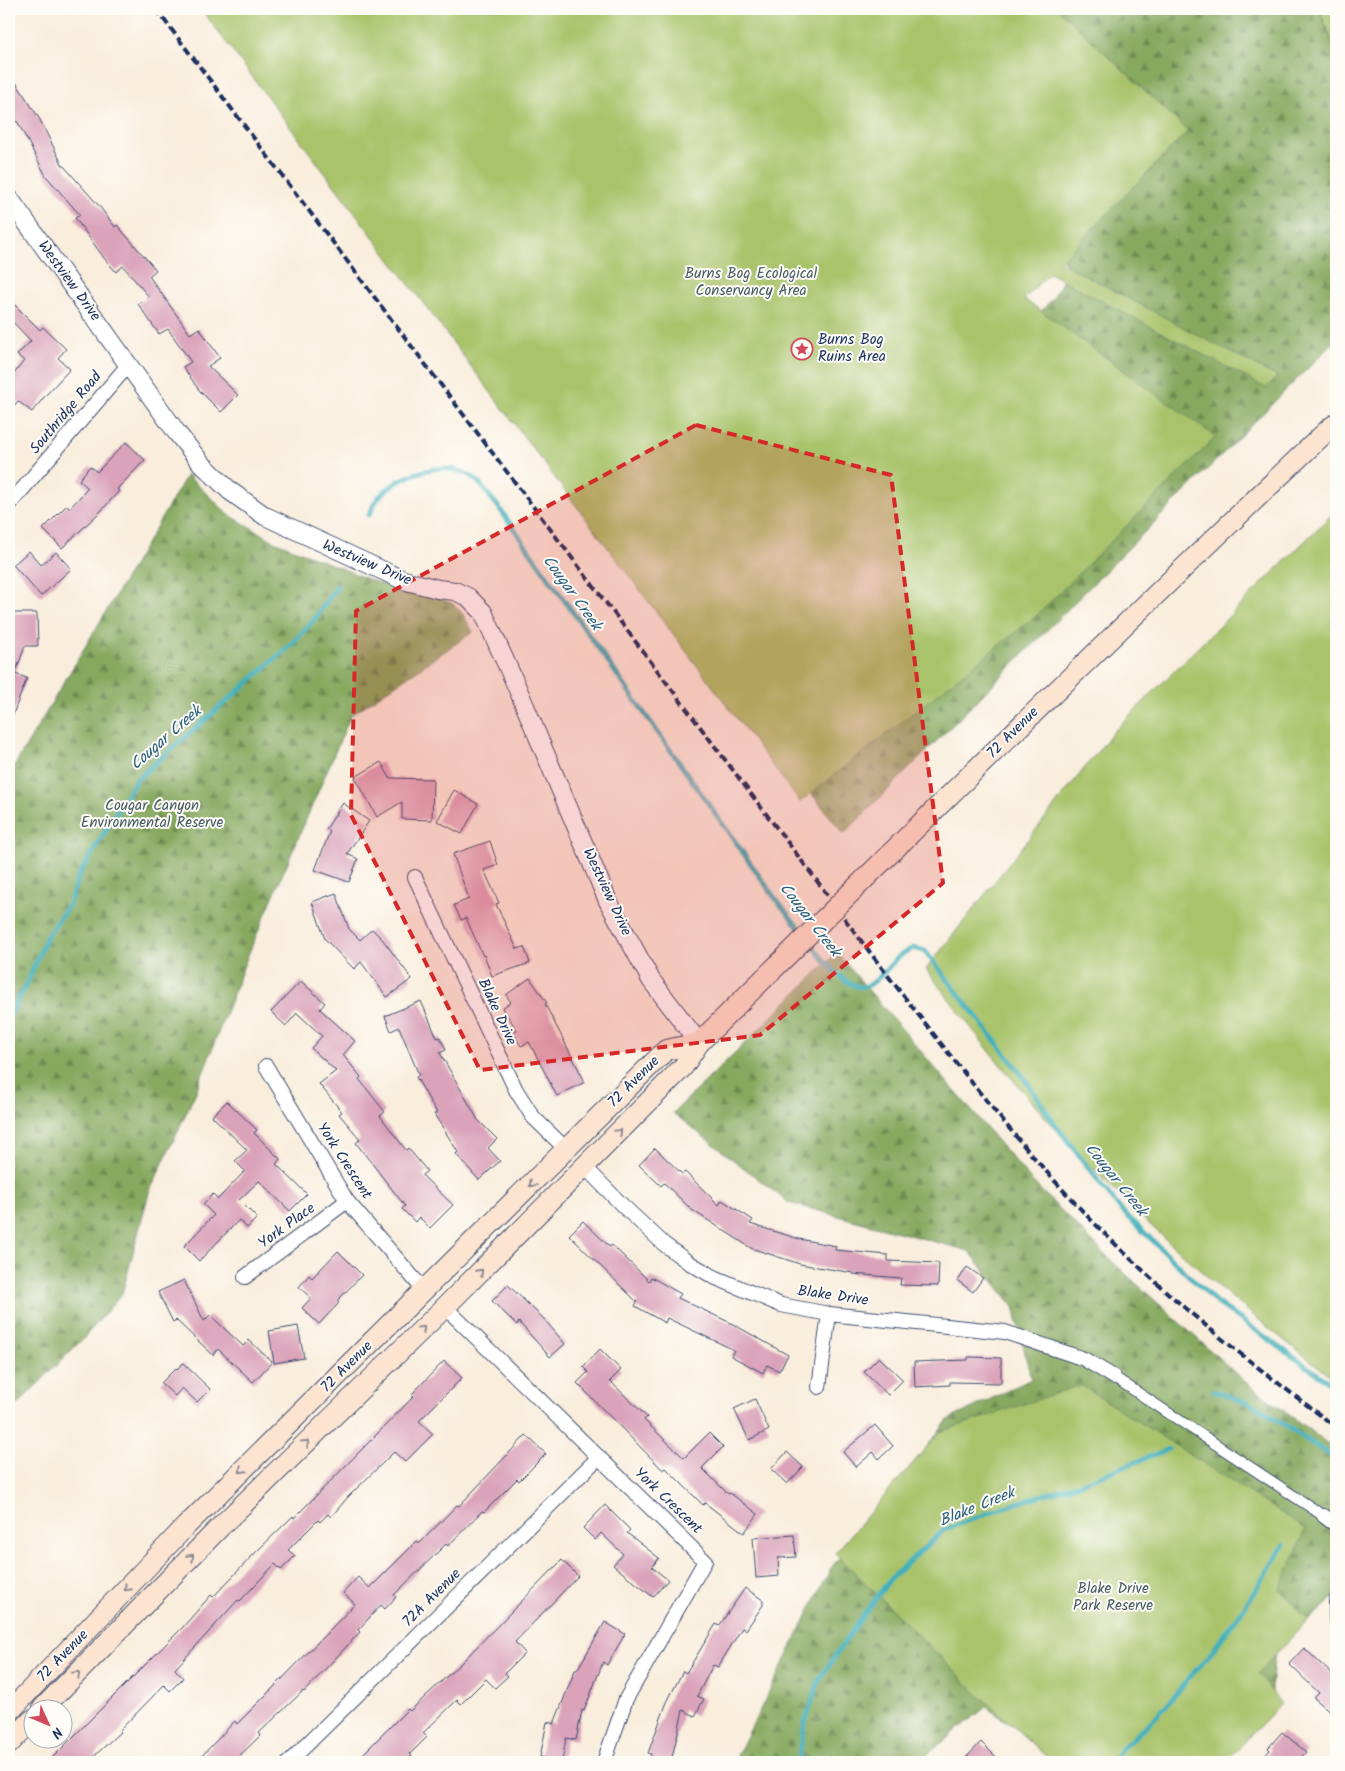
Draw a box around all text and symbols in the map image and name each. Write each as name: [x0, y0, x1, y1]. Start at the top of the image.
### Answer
street label: Westview Drive: [31, 236, 107, 327]
park label: Burns Bog Ecological Conservancy Area: [685, 262, 818, 303]
place label: Burns Bog Ruins Area: [818, 328, 886, 369]
place icon: Burns Bog Ruins Area: [790, 337, 814, 361]
street label: Southridge Road: [24, 366, 108, 460]
street label: Westview Drive: [319, 533, 416, 593]
water label: Cougar Creek: [536, 550, 609, 638]
water label: Cougar Creek: [125, 698, 209, 776]
street label: 72 Avenue: [981, 701, 1045, 765]
park label: Cougar Canyon Environmental Reserve: [81, 794, 223, 835]
street label: Westview Drive: [576, 844, 638, 940]
water label: Cougar Creek: [773, 878, 849, 964]
street label: Blake Drive: [471, 975, 523, 1050]
street label: 72 Avenue: [602, 1050, 666, 1114]
street label: York Crescent: [310, 1118, 378, 1204]
one-way arrow: [613, 1128, 622, 1137]
water label: Cougar Creek: [1079, 1138, 1155, 1224]
one-way arrow: [528, 1178, 537, 1187]
street label: York Place: [253, 1197, 321, 1255]
one-way arrow: [474, 1269, 483, 1278]
street label: Blake Drive: [796, 1279, 870, 1313]
one-way arrow: [417, 1326, 426, 1335]
street label: 72 Avenue: [315, 1335, 379, 1399]
one-way arrow: [300, 1440, 309, 1449]
street label: York Crescent: [628, 1462, 708, 1540]
one-way arrow: [239, 1465, 248, 1474]
water label: Blake Creek: [935, 1480, 1021, 1533]
one-way arrow: [185, 1554, 194, 1563]
street label: 72A Avenue: [397, 1563, 467, 1633]
park label: Blake Drive Park Reserve: [1073, 1577, 1153, 1618]
one-way arrow: [124, 1582, 133, 1591]
street label: 72 Avenue: [32, 1624, 95, 1688]
one-way arrow: [72, 1670, 81, 1679]
north arrow: [22, 1698, 72, 1748]
text: N: [46, 1722, 68, 1743]

